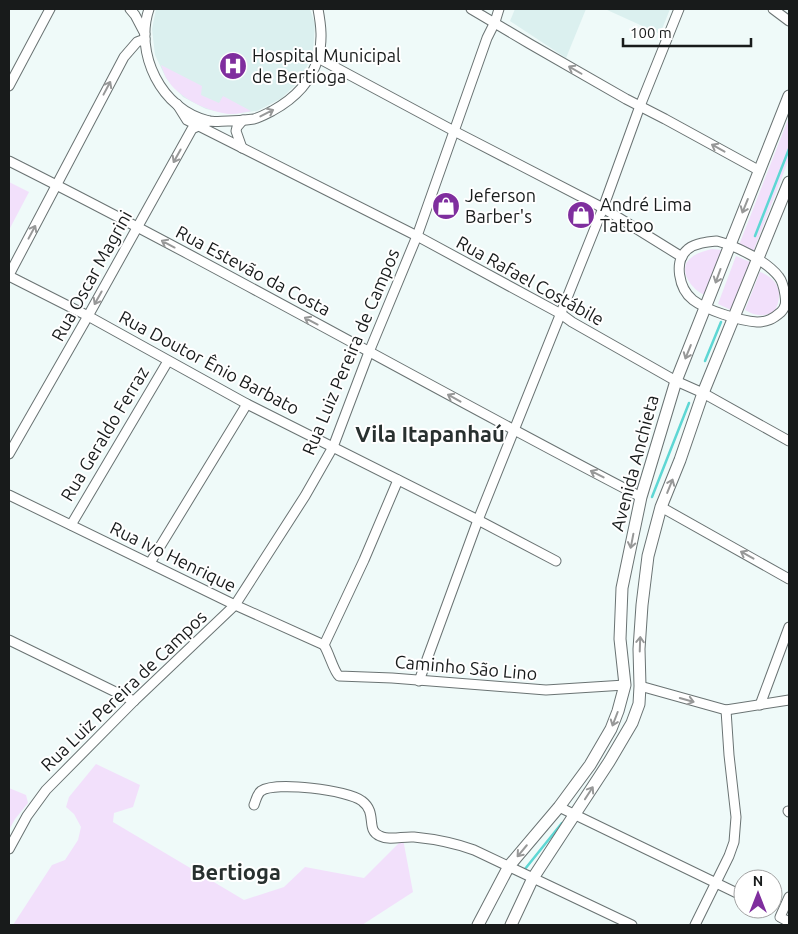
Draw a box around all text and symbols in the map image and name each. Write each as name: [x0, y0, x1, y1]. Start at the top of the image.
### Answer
scale bar: [623, 15, 750, 47]
text: 100 m: [630, 24, 672, 41]
place label: Hospital Municipal de Bertioga: [252, 45, 401, 86]
hospital icon: Hospital Municipal de Bertioga: [218, 51, 248, 81]
one-way arrow: [567, 65, 582, 75]
one-way arrow: [103, 81, 112, 96]
one-way arrow: [259, 108, 274, 118]
one-way arrow: [711, 142, 725, 152]
one-way arrow: [172, 148, 182, 162]
place label: Jeferson Barber's: [465, 185, 536, 226]
shop icon: Jeferson Barber's: [431, 191, 461, 221]
place label: André Lima Tattoo: [600, 194, 692, 235]
one-way arrow: [740, 198, 750, 213]
shop icon: André Lima Tattoo: [566, 200, 596, 230]
street label: Rua Oscar Magrini: [47, 207, 135, 344]
street label: Rua Estevão da Costa: [173, 221, 334, 319]
one-way arrow: [27, 224, 37, 239]
street label: Rua Rafael Costábile: [453, 231, 608, 329]
one-way arrow: [160, 239, 175, 249]
street label: Rua Luiz Pereira de Campos: [298, 245, 403, 458]
one-way arrow: [713, 268, 722, 283]
one-way arrow: [93, 290, 103, 304]
street label: Rua Doutor Ênio Barbato: [116, 305, 303, 418]
one-way arrow: [303, 316, 318, 326]
one-way arrow: [683, 344, 692, 359]
street label: Rua Geraldo Ferraz: [56, 363, 152, 504]
one-way arrow: [447, 393, 461, 403]
street label: Avenida Anchieta: [606, 393, 662, 533]
district label: Vila Itapanhaú: [355, 421, 505, 446]
one-way arrow: [590, 469, 605, 479]
one-way arrow: [666, 479, 675, 494]
street label: Rua Ivo Henrique: [107, 517, 240, 595]
one-way arrow: [626, 533, 636, 549]
one-way arrow: [740, 550, 754, 560]
street label: Rua Luiz Pereira de Campos: [37, 606, 210, 775]
one-way arrow: [635, 636, 644, 652]
street label: Caminho São Lino: [394, 651, 538, 683]
one-way arrow: [679, 695, 695, 705]
one-way arrow: [610, 710, 619, 726]
one-way arrow: [584, 787, 594, 801]
one-way arrow: [516, 844, 528, 857]
district label: Bertioga: [191, 859, 281, 884]
north arrow: [733, 869, 783, 919]
text: N: [753, 873, 763, 889]

